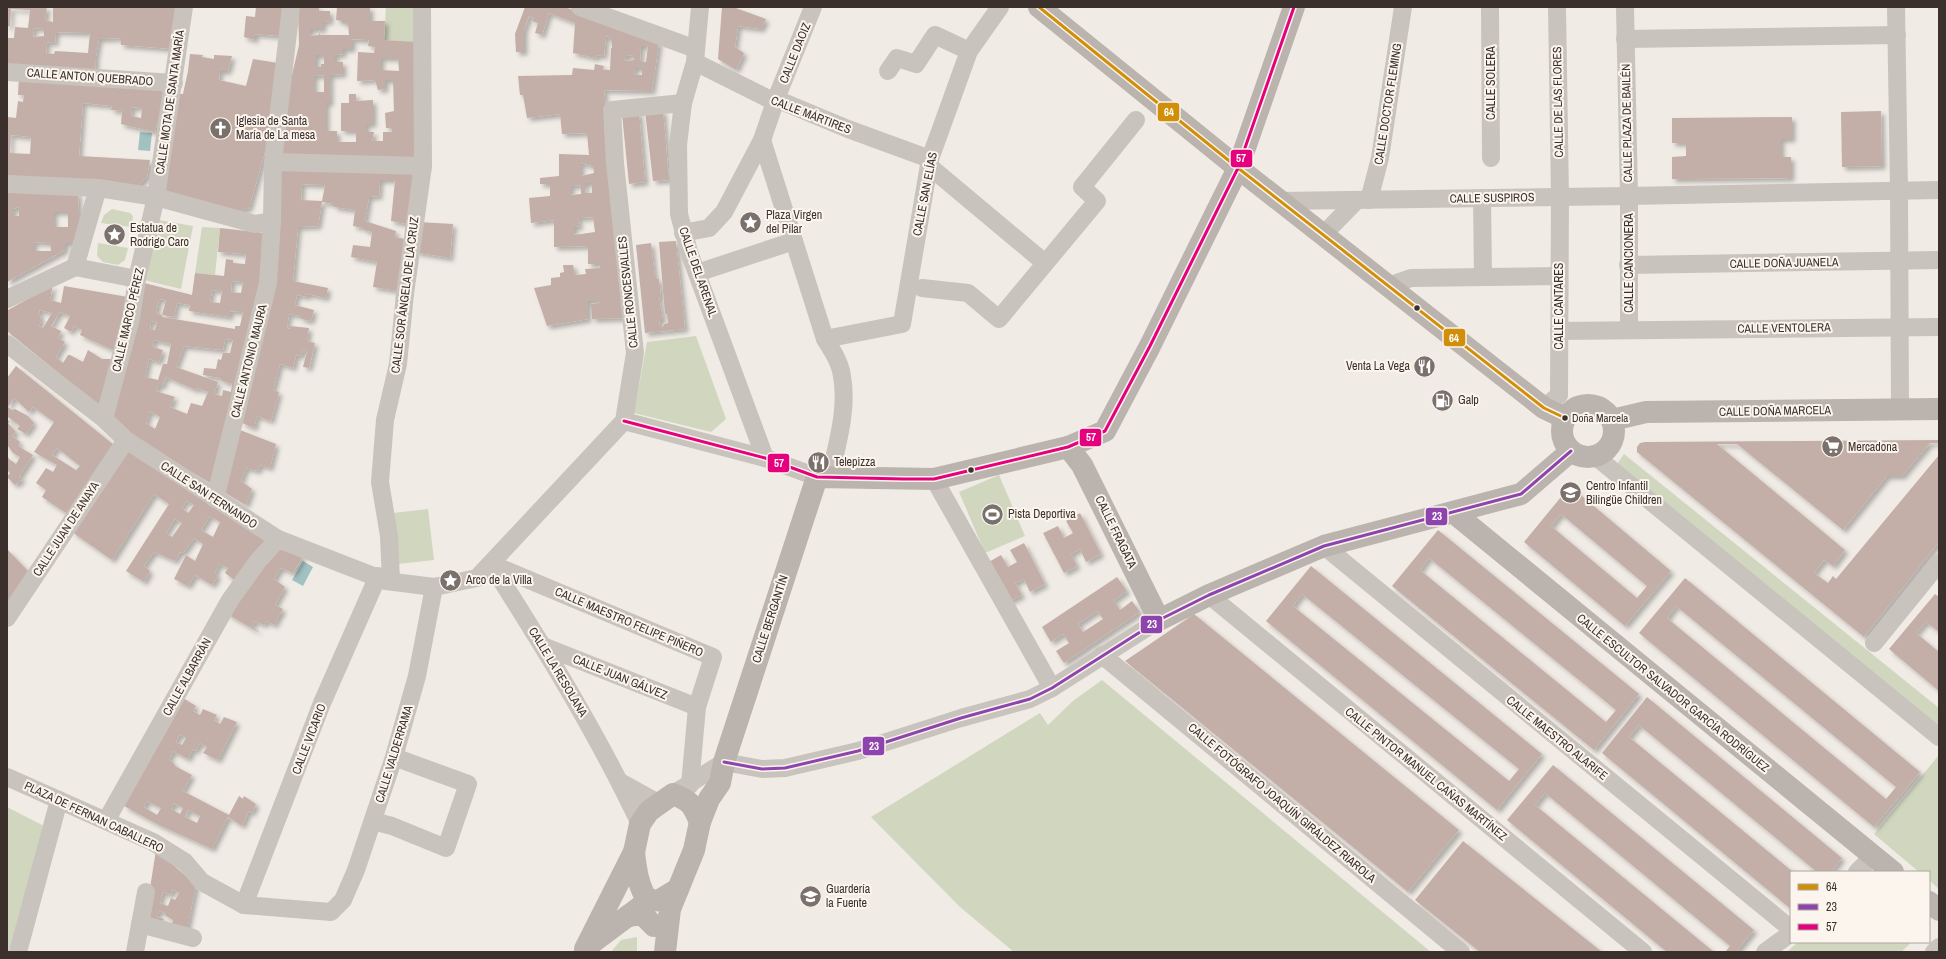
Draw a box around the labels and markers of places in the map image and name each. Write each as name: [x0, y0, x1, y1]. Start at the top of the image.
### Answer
place label: Iglesia de Santa María de La mesa: [236, 113, 316, 143]
church icon: Iglesia de Santa María de La mesa: [208, 115, 234, 141]
place label: Plaza Virgen del Pilar: [766, 207, 822, 237]
place icon: Plaza Virgen del Pilar: [738, 209, 764, 235]
place label: Estatua de Rodrigo Caro: [130, 220, 189, 250]
place icon: Estatua de Rodrigo Caro: [102, 222, 128, 248]
unlabelled marker: [1412, 303, 1422, 313]
restaurant icon: Venta La Vega: [1412, 353, 1438, 379]
place label: Venta La Vega: [1346, 358, 1411, 374]
fuel station icon: Galp: [1429, 387, 1455, 413]
place label: Galp: [1458, 392, 1479, 408]
place label: Doña Marcela: [1572, 411, 1628, 425]
marker: Doña Marcela: [1560, 413, 1570, 423]
supermarket icon: Mercadona: [1820, 434, 1846, 460]
place label: Mercadona: [1848, 439, 1898, 455]
restaurant icon: Telepizza: [806, 449, 832, 475]
place label: Telepizza: [834, 454, 876, 470]
unlabelled marker: [966, 465, 976, 475]
place label: Centro Infantil Bilingüe Children: [1586, 478, 1662, 508]
school or university icon: Centro Infantil Bilingüe Children: [1557, 480, 1583, 506]
sports icon: Pista Deportiva: [979, 501, 1005, 527]
place label: Pista Deportiva: [1008, 506, 1076, 522]
place icon: Arco de la Villa: [437, 567, 463, 593]
place label: Arco de la Villa: [465, 572, 533, 588]
place label: Guardería la Fuente: [826, 881, 871, 911]
school or university icon: Guardería la Fuente: [797, 883, 823, 909]

